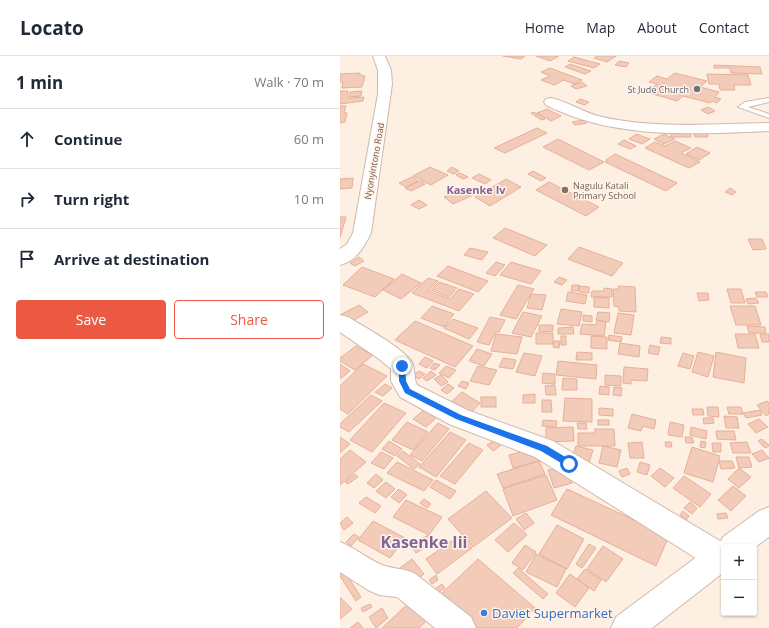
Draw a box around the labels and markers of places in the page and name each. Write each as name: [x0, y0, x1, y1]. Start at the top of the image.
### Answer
place label: St Jude Church: [627, 83, 689, 96]
marker: St Jude Church: [692, 84, 702, 94]
place label: Nagulu Katali Primary School: [573, 179, 636, 202]
marker: Nagulu Katali Primary School: [560, 185, 570, 195]
place label: Daviet Supermarket: [492, 604, 613, 622]
marker: Daviet Supermarket: [479, 608, 489, 618]

